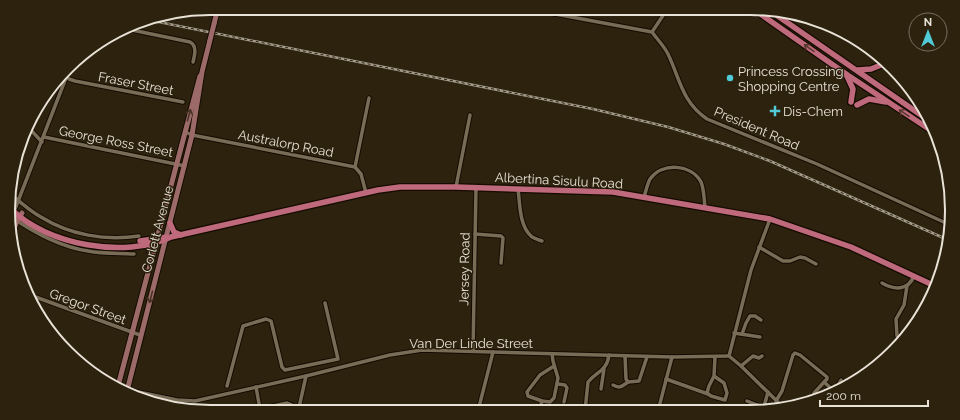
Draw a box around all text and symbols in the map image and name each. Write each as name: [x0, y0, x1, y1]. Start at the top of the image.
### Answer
north arrow: [908, 12, 948, 52]
text: N: [924, 16, 932, 29]
one-way arrow: [804, 44, 815, 52]
place label: Princess Crossing Shopping Centre: [738, 64, 844, 94]
street label: Fraser Street: [97, 69, 175, 98]
marker: Princess Crossing Shopping Centre: [725, 73, 735, 83]
street label: President Road: [712, 104, 802, 153]
place label: Dis-Chem: [783, 104, 843, 119]
marker: Dis-Chem: [770, 106, 780, 116]
one-way arrow: [898, 108, 910, 116]
one-way arrow: [186, 109, 193, 122]
street label: George Ross Street: [58, 123, 175, 160]
street label: Australorp Road: [237, 127, 335, 160]
street label: Albertina Sisulu Road: [495, 170, 623, 191]
street label: Corlett Avenue: [139, 184, 176, 274]
street label: Jersey Road: [456, 232, 473, 306]
street label: Gregor Street: [47, 286, 129, 328]
one-way arrow: [147, 290, 154, 303]
street label: Van Der Linde Street: [409, 336, 533, 351]
scale bar: [820, 382, 928, 408]
text: 200 m: [826, 389, 861, 403]

